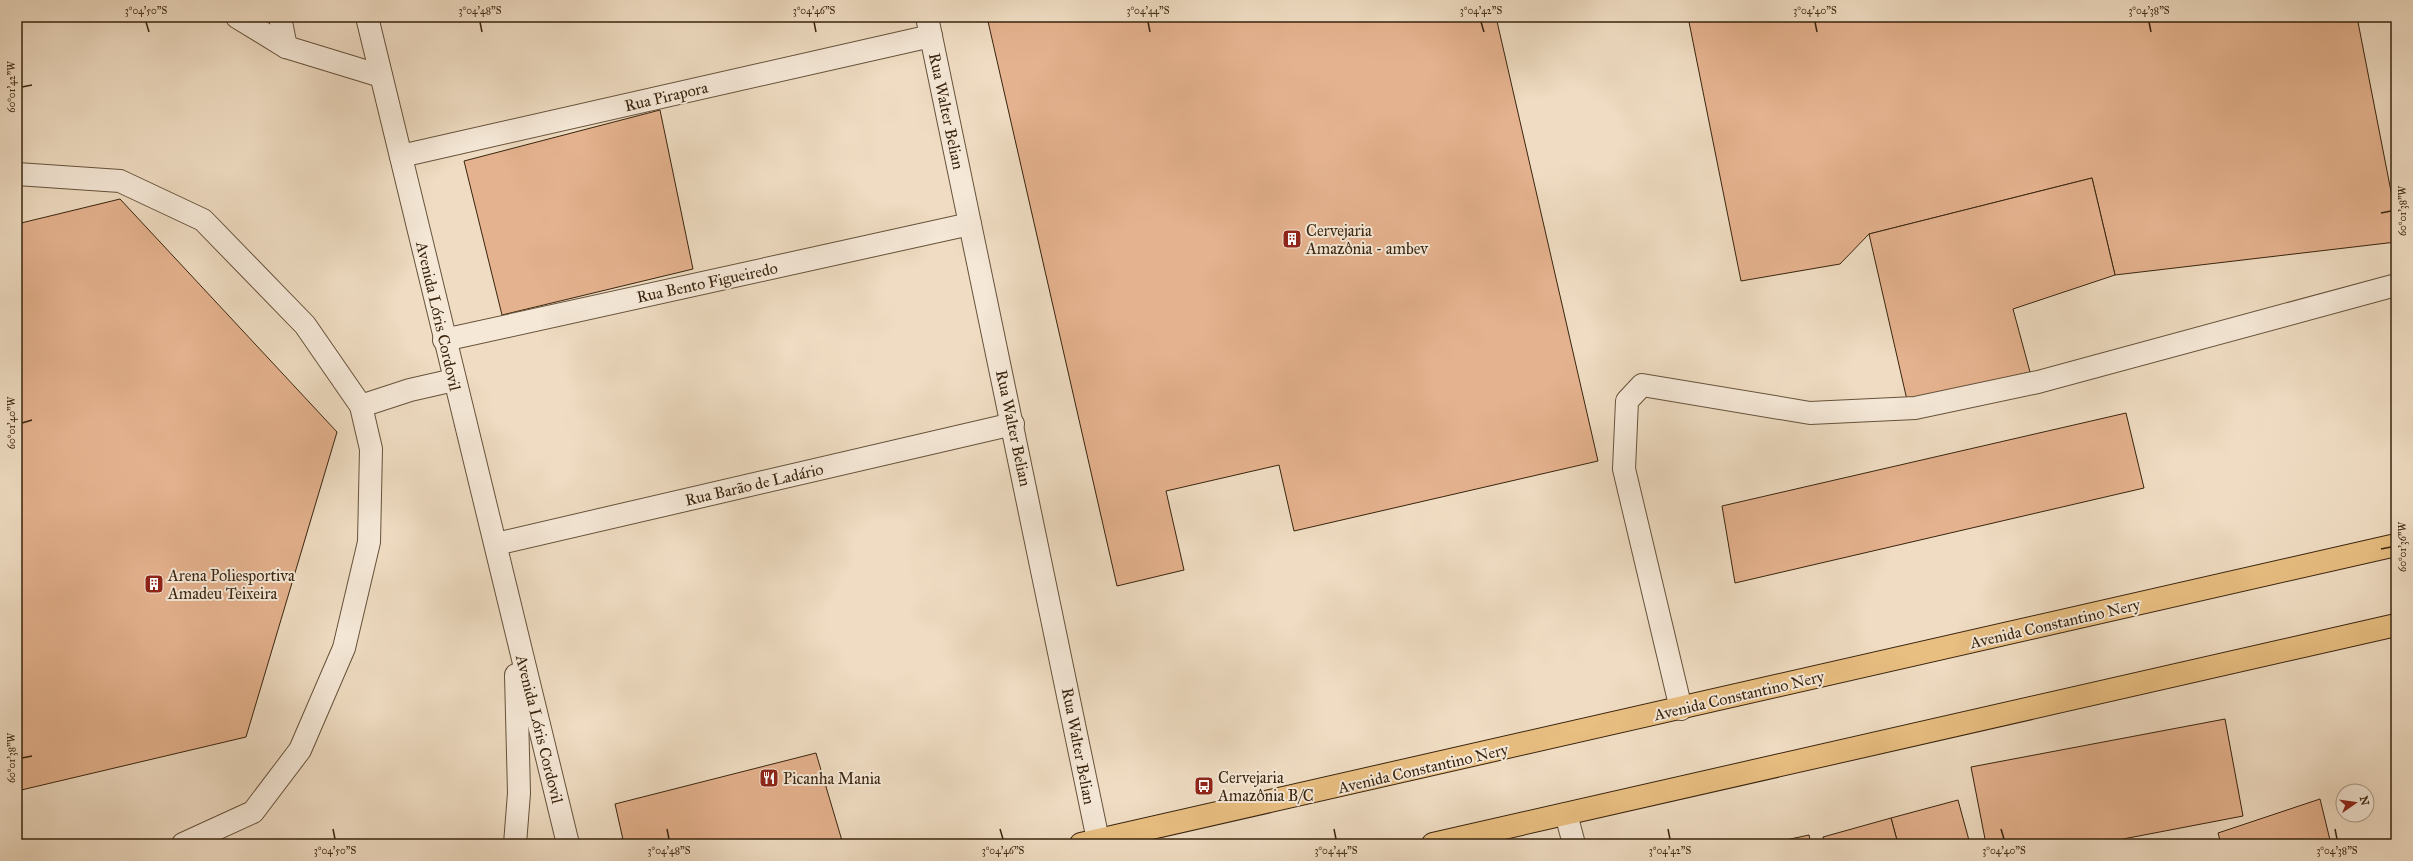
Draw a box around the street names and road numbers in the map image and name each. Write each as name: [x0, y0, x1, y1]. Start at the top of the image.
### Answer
street label: Rua Walter Belian: [925, 51, 968, 171]
street label: Rua Pirapora: [623, 78, 710, 115]
street label: Avenida Lóris Cordovil: [412, 239, 465, 393]
street label: Rua Bento Figueiredo: [635, 258, 780, 308]
street label: Rua Walter Belian: [992, 368, 1035, 488]
street label: Rua Barão de Ladário: [683, 459, 825, 510]
street label: Avenida Constantino Nery: [1967, 595, 2142, 653]
street label: Avenida Lóris Cordovil: [512, 652, 567, 806]
street label: Avenida Constantino Nery: [1651, 667, 1826, 725]
street label: Rua Walter Belian: [1058, 686, 1099, 806]
street label: Avenida Constantino Nery: [1335, 740, 1510, 798]

